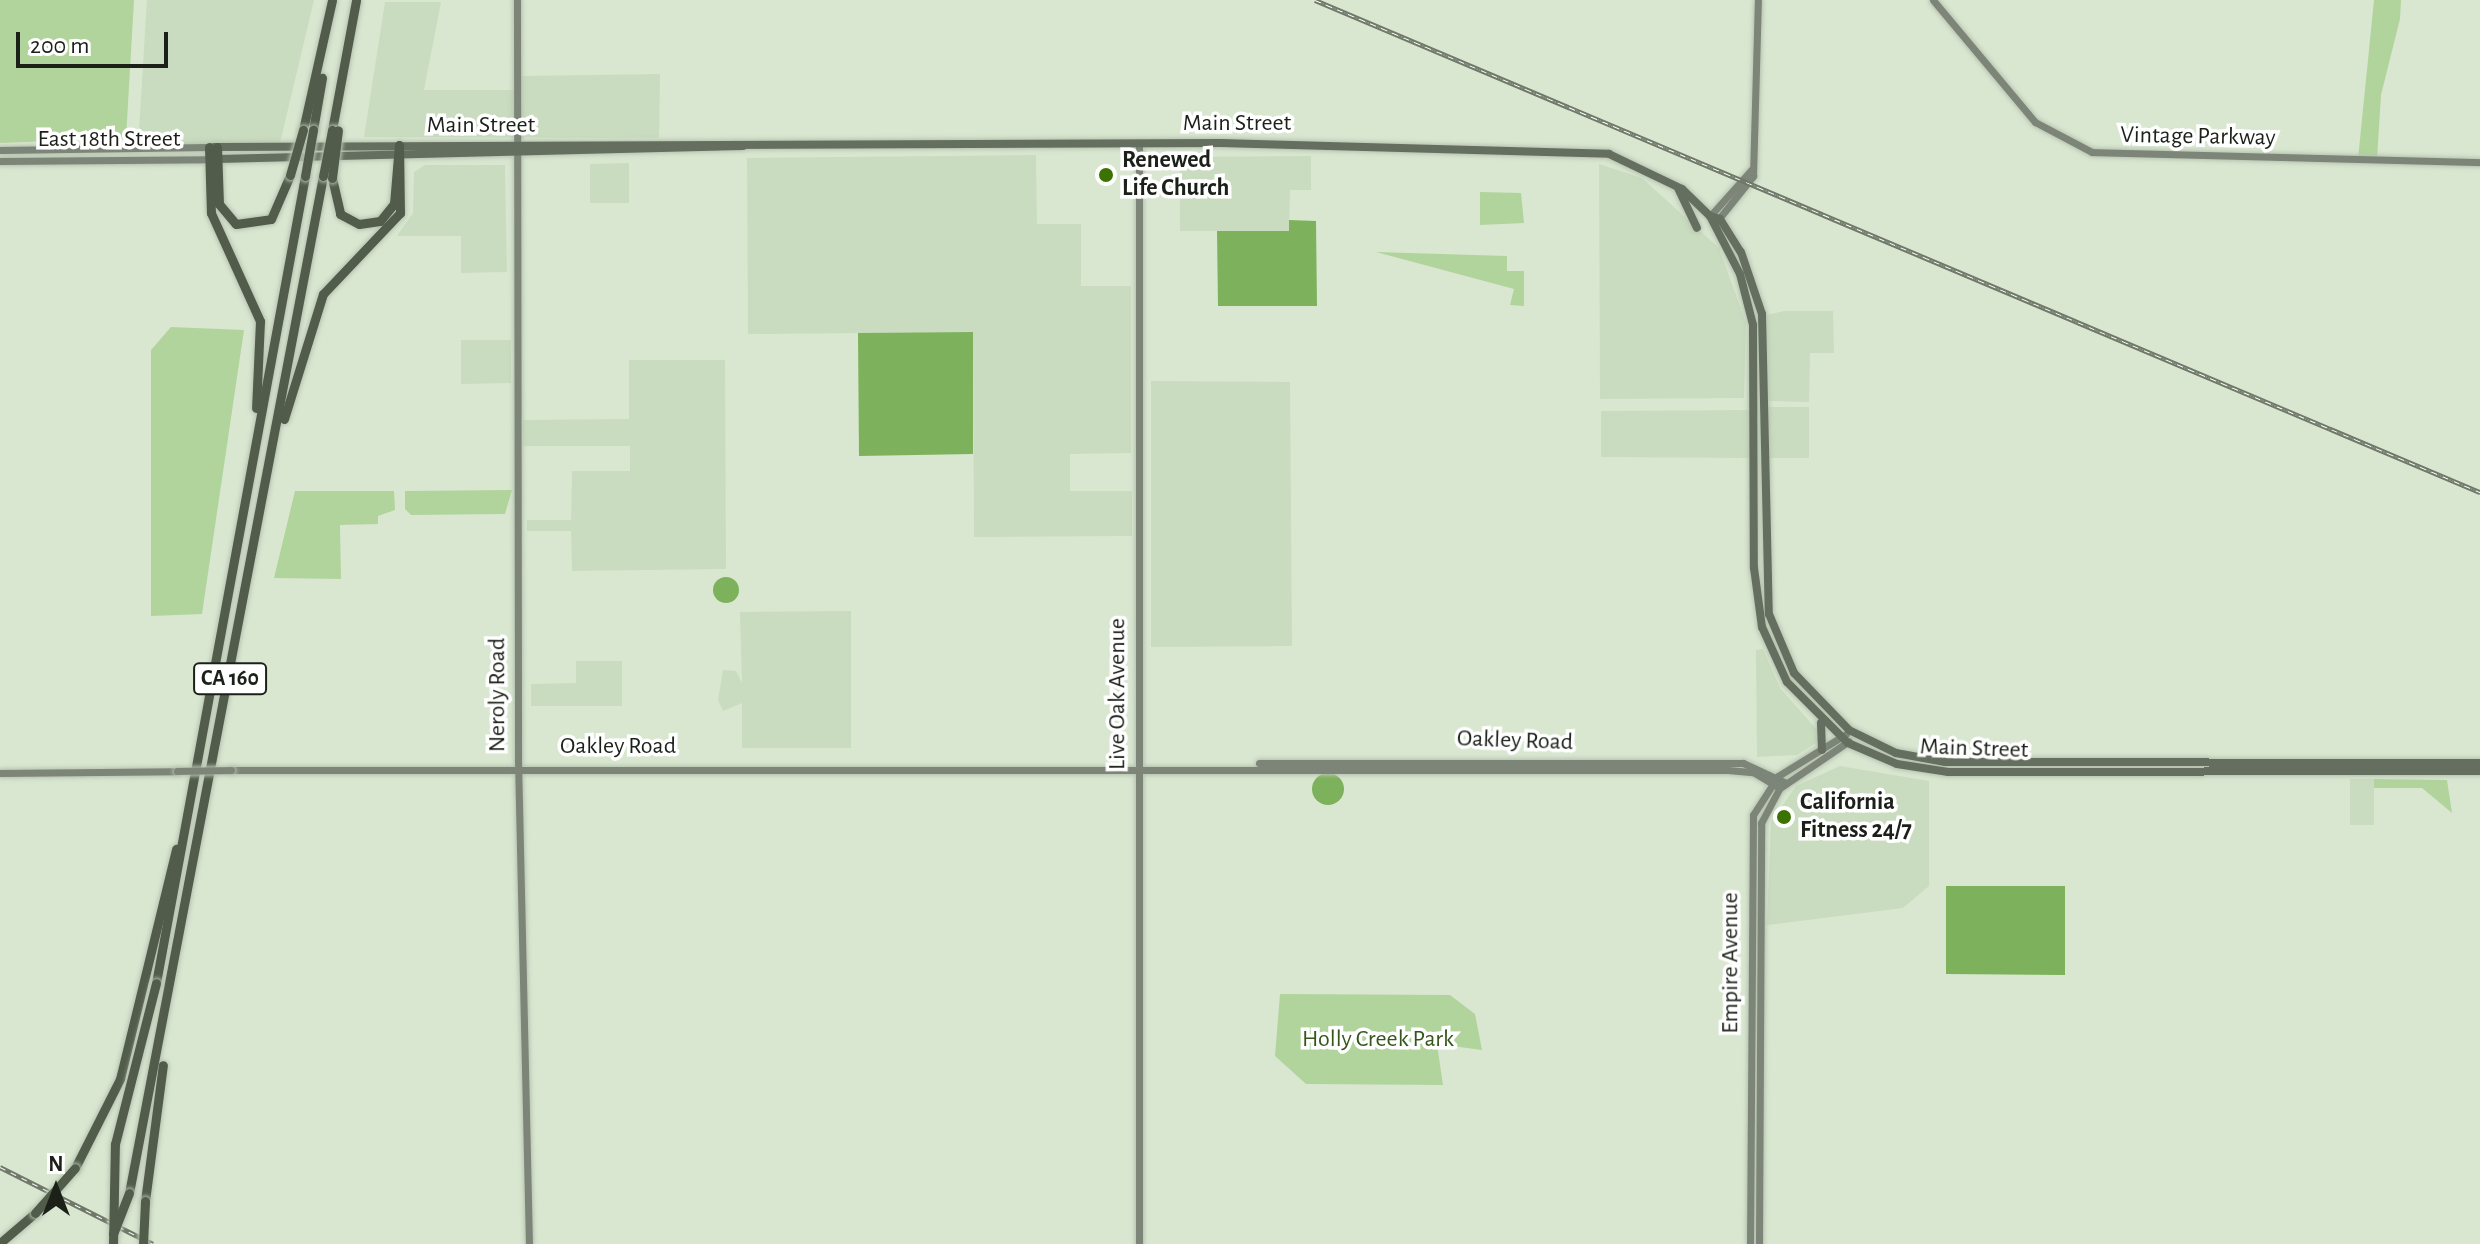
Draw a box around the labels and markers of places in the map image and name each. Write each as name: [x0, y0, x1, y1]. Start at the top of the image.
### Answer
place label: Renewed Life Church: [1122, 147, 1229, 203]
marker: Renewed Life Church: [1097, 166, 1115, 184]
place label: California Fitness 24/7: [1800, 789, 1912, 845]
marker: California Fitness 24/7: [1775, 808, 1793, 826]

